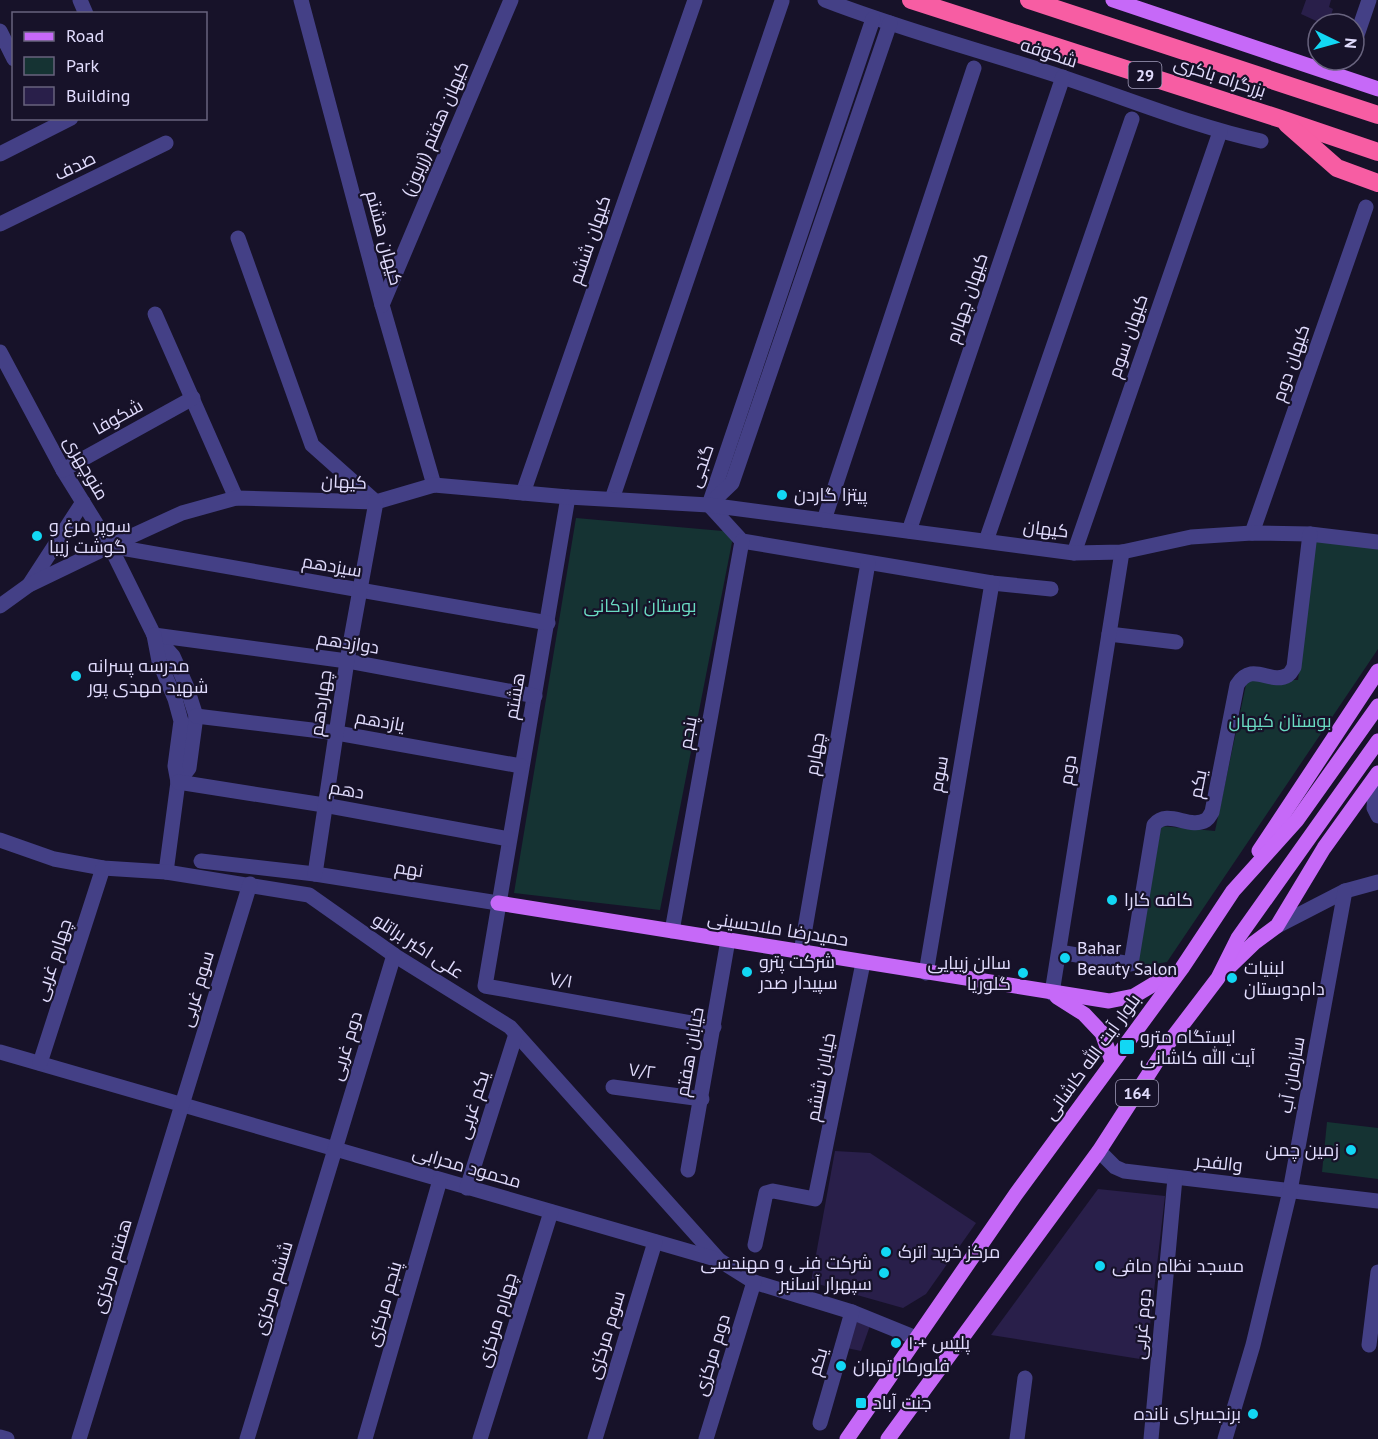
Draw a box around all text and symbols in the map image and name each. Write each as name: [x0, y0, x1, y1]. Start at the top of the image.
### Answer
legend: [12, 12, 207, 120]
north arrow: [1306, 12, 1366, 72]
text: Road: [66, 24, 104, 47]
street label: شکوفه: [1018, 33, 1081, 72]
text: N: [1341, 37, 1361, 49]
street label: بزرگراه باکری: [1171, 51, 1269, 102]
text: Park: [66, 54, 99, 77]
street label: کیهان هفتم (زریون): [396, 58, 474, 200]
road number: 29: [1128, 62, 1162, 88]
text: Building: [66, 84, 130, 107]
street label: صدف: [50, 146, 99, 185]
street label: کیهان هشتم: [360, 188, 408, 288]
street label: کیهان ششم: [564, 192, 616, 288]
street label: کیهان چهارم: [940, 250, 994, 346]
street label: کیهان سوم: [1102, 291, 1154, 381]
street label: کیهان دوم: [1267, 321, 1315, 405]
street label: شکوفا: [89, 394, 147, 440]
street label: منوچهری: [58, 431, 114, 505]
street label: گنجی: [682, 441, 719, 490]
street label: کیهان: [321, 469, 367, 494]
place label: پیتزا گاردن: [794, 483, 868, 507]
marker: پیتزا گاردن: [775, 488, 789, 502]
place label: سوپر مرغ و گوشت زیبا: [49, 514, 131, 558]
street label: کیهان: [1022, 514, 1070, 543]
marker: سوپر مرغ و گوشت زیبا: [30, 529, 44, 543]
street label: سیزدهم: [300, 549, 364, 583]
park label: بوستان اردکانی: [583, 594, 697, 617]
street label: دوازدهم: [315, 626, 381, 660]
place label: مدرسه پسرانه شهید مهدی پور: [87, 654, 208, 699]
street label: چهاردهم: [304, 668, 338, 738]
marker: مدرسه پسرانه شهید مهدی پور: [69, 669, 83, 683]
street label: هشتم: [499, 671, 531, 721]
street label: یازدهم: [353, 705, 407, 737]
park label: بوستان کیهان: [1228, 709, 1332, 732]
street label: پنجم: [673, 715, 703, 751]
street label: چهارم: [799, 731, 831, 777]
street label: دوم: [1054, 753, 1082, 787]
street label: سوم: [924, 754, 954, 794]
street label: یکم: [1183, 768, 1213, 800]
street label: دهم: [328, 775, 366, 805]
street label: نهم: [393, 855, 425, 883]
place label: کافه کارا: [1124, 888, 1193, 911]
marker: کافه کارا: [1105, 893, 1119, 907]
street label: حمیدرضا ملاحسینی: [706, 906, 850, 951]
street label: علی اکبر براتلو: [368, 908, 468, 984]
street label: چهارم غربی: [28, 916, 78, 1004]
place label: Bahar Beauty Salon: [1077, 936, 1177, 980]
street label: سوم غربی: [174, 948, 220, 1030]
place label: شرکت پترو سپیدار صدر: [758, 950, 838, 994]
place label: سالن زیبایی گلوريا: [928, 951, 1011, 995]
marker: Bahar Beauty Salon: [1058, 951, 1072, 965]
place label: لبنیات دام‌دوستان: [1244, 956, 1325, 1001]
marker: شرکت پترو سپیدار صدر: [740, 965, 754, 979]
street label: ۷/۱: [548, 966, 574, 993]
marker: سالن زیبایی گلوريا: [1016, 966, 1030, 980]
marker: لبنیات دام‌دوستان: [1225, 971, 1239, 985]
street label: بلوار آیت الله کاشانی: [1038, 989, 1145, 1124]
street label: خیابان هفتم: [670, 1005, 710, 1099]
street label: دوم غربی: [324, 1008, 368, 1084]
place label: ایستگاه مترو آیت الله کاشانی: [1140, 1025, 1255, 1069]
street label: خیابان ششم: [801, 1031, 841, 1123]
street label: سازمان آب: [1273, 1035, 1310, 1115]
marker: ایستگاه مترو آیت الله کاشانی: [1118, 1038, 1136, 1056]
street label: ۷/۲: [627, 1057, 657, 1084]
street label: یکم غربی: [451, 1068, 495, 1142]
road number: 164: [1116, 1080, 1158, 1106]
place label: زمین چمن: [1265, 1138, 1339, 1162]
street label: محمود محرابی: [410, 1140, 524, 1193]
marker: زمین چمن: [1344, 1143, 1358, 1157]
street label: والفجر: [1193, 1148, 1244, 1176]
street label: هفتم مرکزی: [86, 1216, 138, 1316]
street label: ششم مرکزی: [247, 1238, 299, 1338]
place label: مرکز خرید اترک: [898, 1240, 1000, 1263]
marker: مرکز خرید اترک: [879, 1245, 893, 1259]
place label: شرکت فنی و مهندسی سپهرار آسانبر: [701, 1251, 872, 1295]
place label: مسجد نظام مافی: [1112, 1254, 1244, 1278]
street label: پنجم مرکزی: [360, 1259, 408, 1349]
marker: مسجد نظام مافی: [1093, 1259, 1107, 1273]
marker: شرکت فنی و مهندسی سپهرار آسانبر: [877, 1266, 891, 1280]
street label: چهارم مرکزی: [471, 1270, 523, 1370]
street label: دوم غربی: [1127, 1287, 1157, 1361]
street label: سوم مرکزی: [581, 1288, 631, 1382]
street label: دوم مرکزی: [688, 1311, 736, 1399]
place label: پلیس +۱۰: [908, 1331, 970, 1355]
marker: پلیس +۱۰: [889, 1336, 903, 1350]
street label: یکم: [803, 1345, 834, 1379]
place label: فلورمار تهران: [853, 1354, 950, 1377]
marker: فلورمار تهران: [834, 1359, 848, 1373]
place label: جنت آباد: [873, 1391, 931, 1414]
marker: جنت آباد: [854, 1396, 868, 1410]
place label: برنجسرای نانده: [1134, 1402, 1241, 1425]
marker: برنجسرای نانده: [1246, 1407, 1260, 1421]

